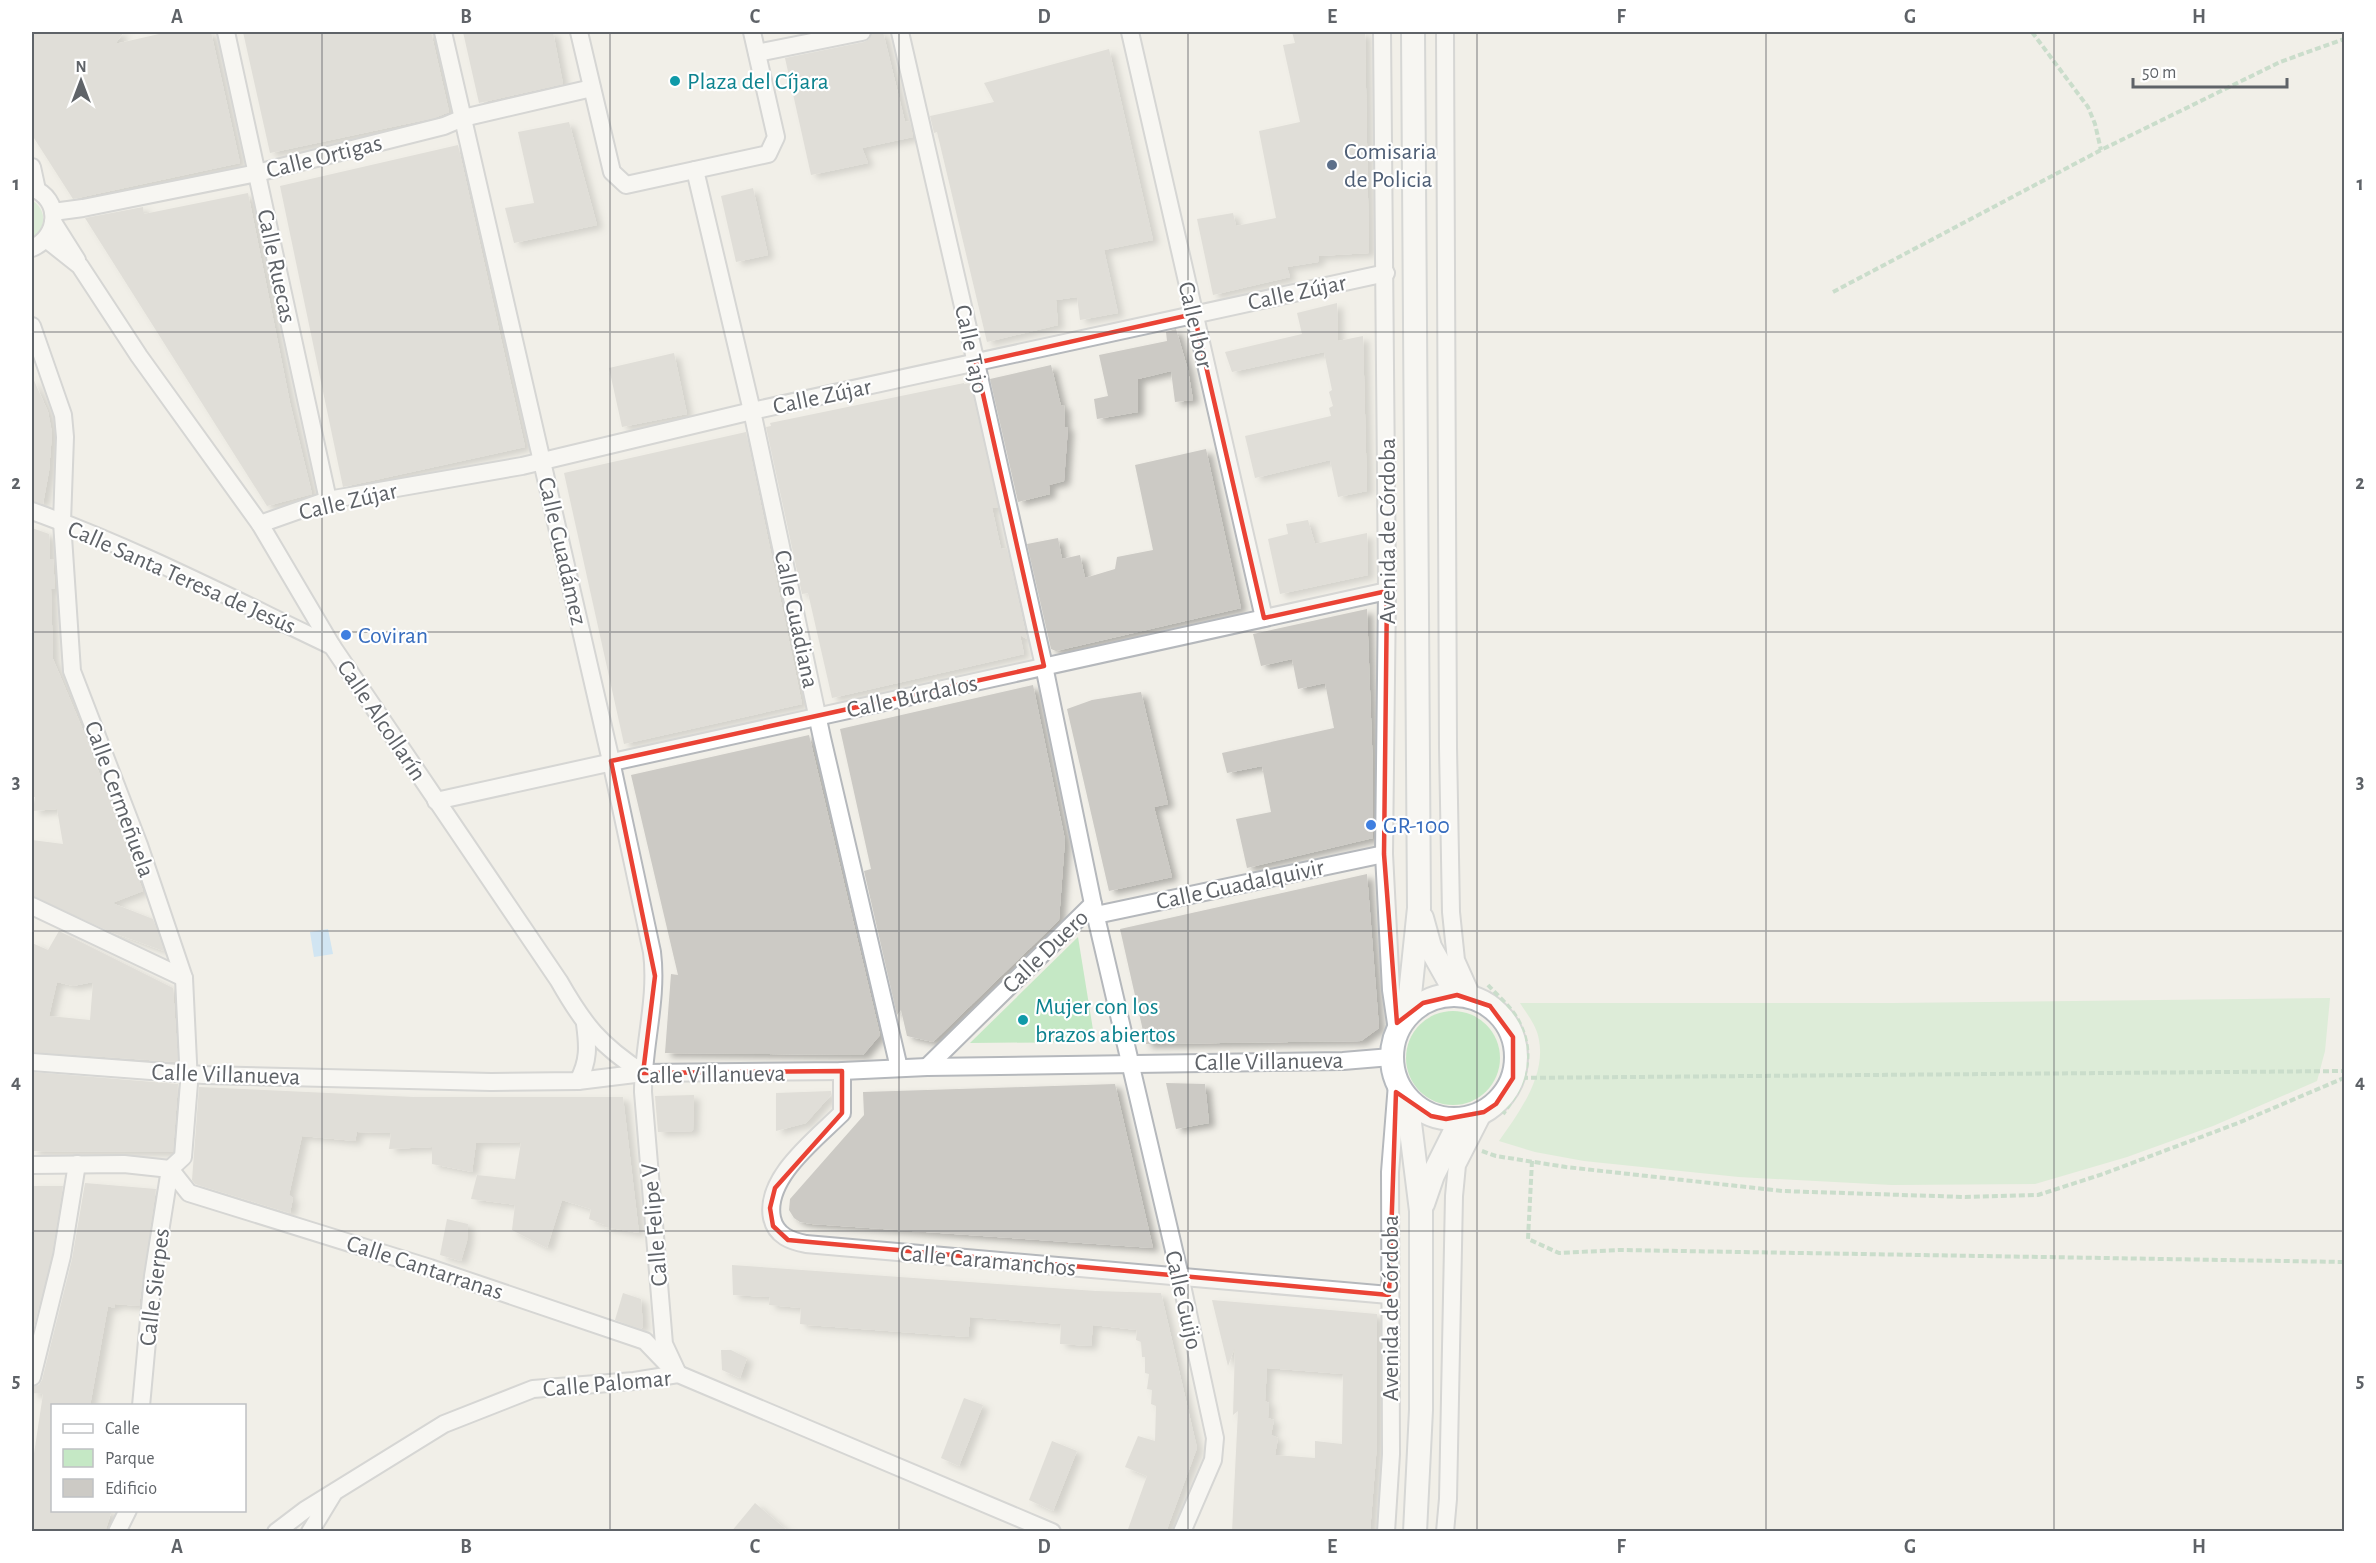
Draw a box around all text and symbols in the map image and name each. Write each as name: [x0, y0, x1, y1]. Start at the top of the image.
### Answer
text: A: [171, 7, 183, 27]
text: B: [460, 7, 472, 27]
text: C: [750, 7, 761, 27]
text: D: [1037, 7, 1051, 27]
text: E: [1327, 7, 1337, 27]
text: F: [1616, 7, 1626, 27]
text: G: [1904, 7, 1916, 27]
text: H: [2192, 7, 2206, 27]
north arrow: [51, 51, 111, 111]
scale bar: [2133, 51, 2288, 89]
text: N: [75, 59, 87, 75]
text: 50 m: [2142, 64, 2176, 82]
place label: Plaza del Cíjara: [687, 70, 829, 94]
marker: Plaza del Cíjara: [668, 74, 682, 88]
street label: Calle Ortigas: [264, 131, 385, 183]
place label: Comisaria de Policia: [1344, 140, 1437, 192]
marker: Comisaria de Policia: [1325, 158, 1339, 172]
text: 1: [12, 174, 20, 194]
text: 1: [2356, 174, 2364, 194]
street label: Calle Ruecas: [252, 207, 300, 325]
street label: Calle Zújar: [1246, 271, 1349, 315]
street label: Calle Ibor: [1173, 279, 1217, 371]
street label: Calle Tajo: [950, 303, 992, 396]
street label: Calle Zújar: [771, 375, 874, 419]
street label: Avenida de Córdoba: [1376, 438, 1400, 624]
text: 2: [11, 473, 21, 493]
text: 2: [2355, 473, 2365, 493]
street label: Calle Guadámez: [533, 475, 591, 628]
street label: Calle Zújar: [297, 479, 400, 525]
street label: Calle Santa Teresa de Jesús: [64, 517, 299, 639]
street label: Calle Guadiana: [770, 548, 822, 690]
place label: Coviran: [358, 624, 428, 648]
marker: Coviran: [339, 628, 353, 642]
street label: Calle Alcollarín: [332, 656, 430, 785]
street label: Calle Búrdalos: [845, 671, 980, 723]
street label: Calle Cermeñuela: [80, 718, 158, 881]
text: 3: [12, 772, 20, 792]
text: 3: [2356, 772, 2364, 792]
place label: GR-100: [1383, 814, 1450, 838]
marker: GR-100: [1364, 818, 1378, 832]
street label: Calle Guadalquivir: [1154, 855, 1327, 915]
street label: Calle Duero: [998, 905, 1093, 998]
place label: Mujer con los brazos abiertos: [1035, 995, 1176, 1047]
marker: Mujer con los brazos abiertos: [1016, 1013, 1030, 1027]
street label: Calle Villanueva: [1194, 1049, 1344, 1075]
street label: Calle Villanueva: [151, 1060, 301, 1090]
street label: Calle Villanueva: [636, 1062, 786, 1088]
text: 4: [11, 1072, 21, 1092]
text: 4: [2355, 1072, 2365, 1092]
street label: Calle Felipe V: [638, 1162, 672, 1288]
street label: Avenida de Córdoba: [1379, 1215, 1403, 1401]
street label: Calle Sierpes: [136, 1227, 174, 1347]
street label: Calle Cantarranas: [343, 1231, 506, 1305]
street label: Calle Caramanchos: [899, 1241, 1077, 1281]
street label: Calle Guijo: [1160, 1249, 1206, 1352]
street label: Calle Palomar: [542, 1366, 672, 1402]
text: 5: [12, 1371, 20, 1391]
text: 5: [2356, 1371, 2364, 1391]
legend: [51, 1404, 246, 1512]
text: Calle: [105, 1420, 140, 1438]
text: Parque: [105, 1450, 154, 1468]
text: Edificio: [105, 1480, 157, 1498]
text: A: [171, 1537, 183, 1557]
text: B: [460, 1537, 472, 1557]
text: C: [750, 1537, 761, 1557]
text: D: [1037, 1537, 1051, 1557]
text: E: [1327, 1537, 1337, 1557]
text: F: [1616, 1537, 1626, 1557]
text: G: [1904, 1537, 1916, 1557]
text: H: [2192, 1537, 2206, 1557]

